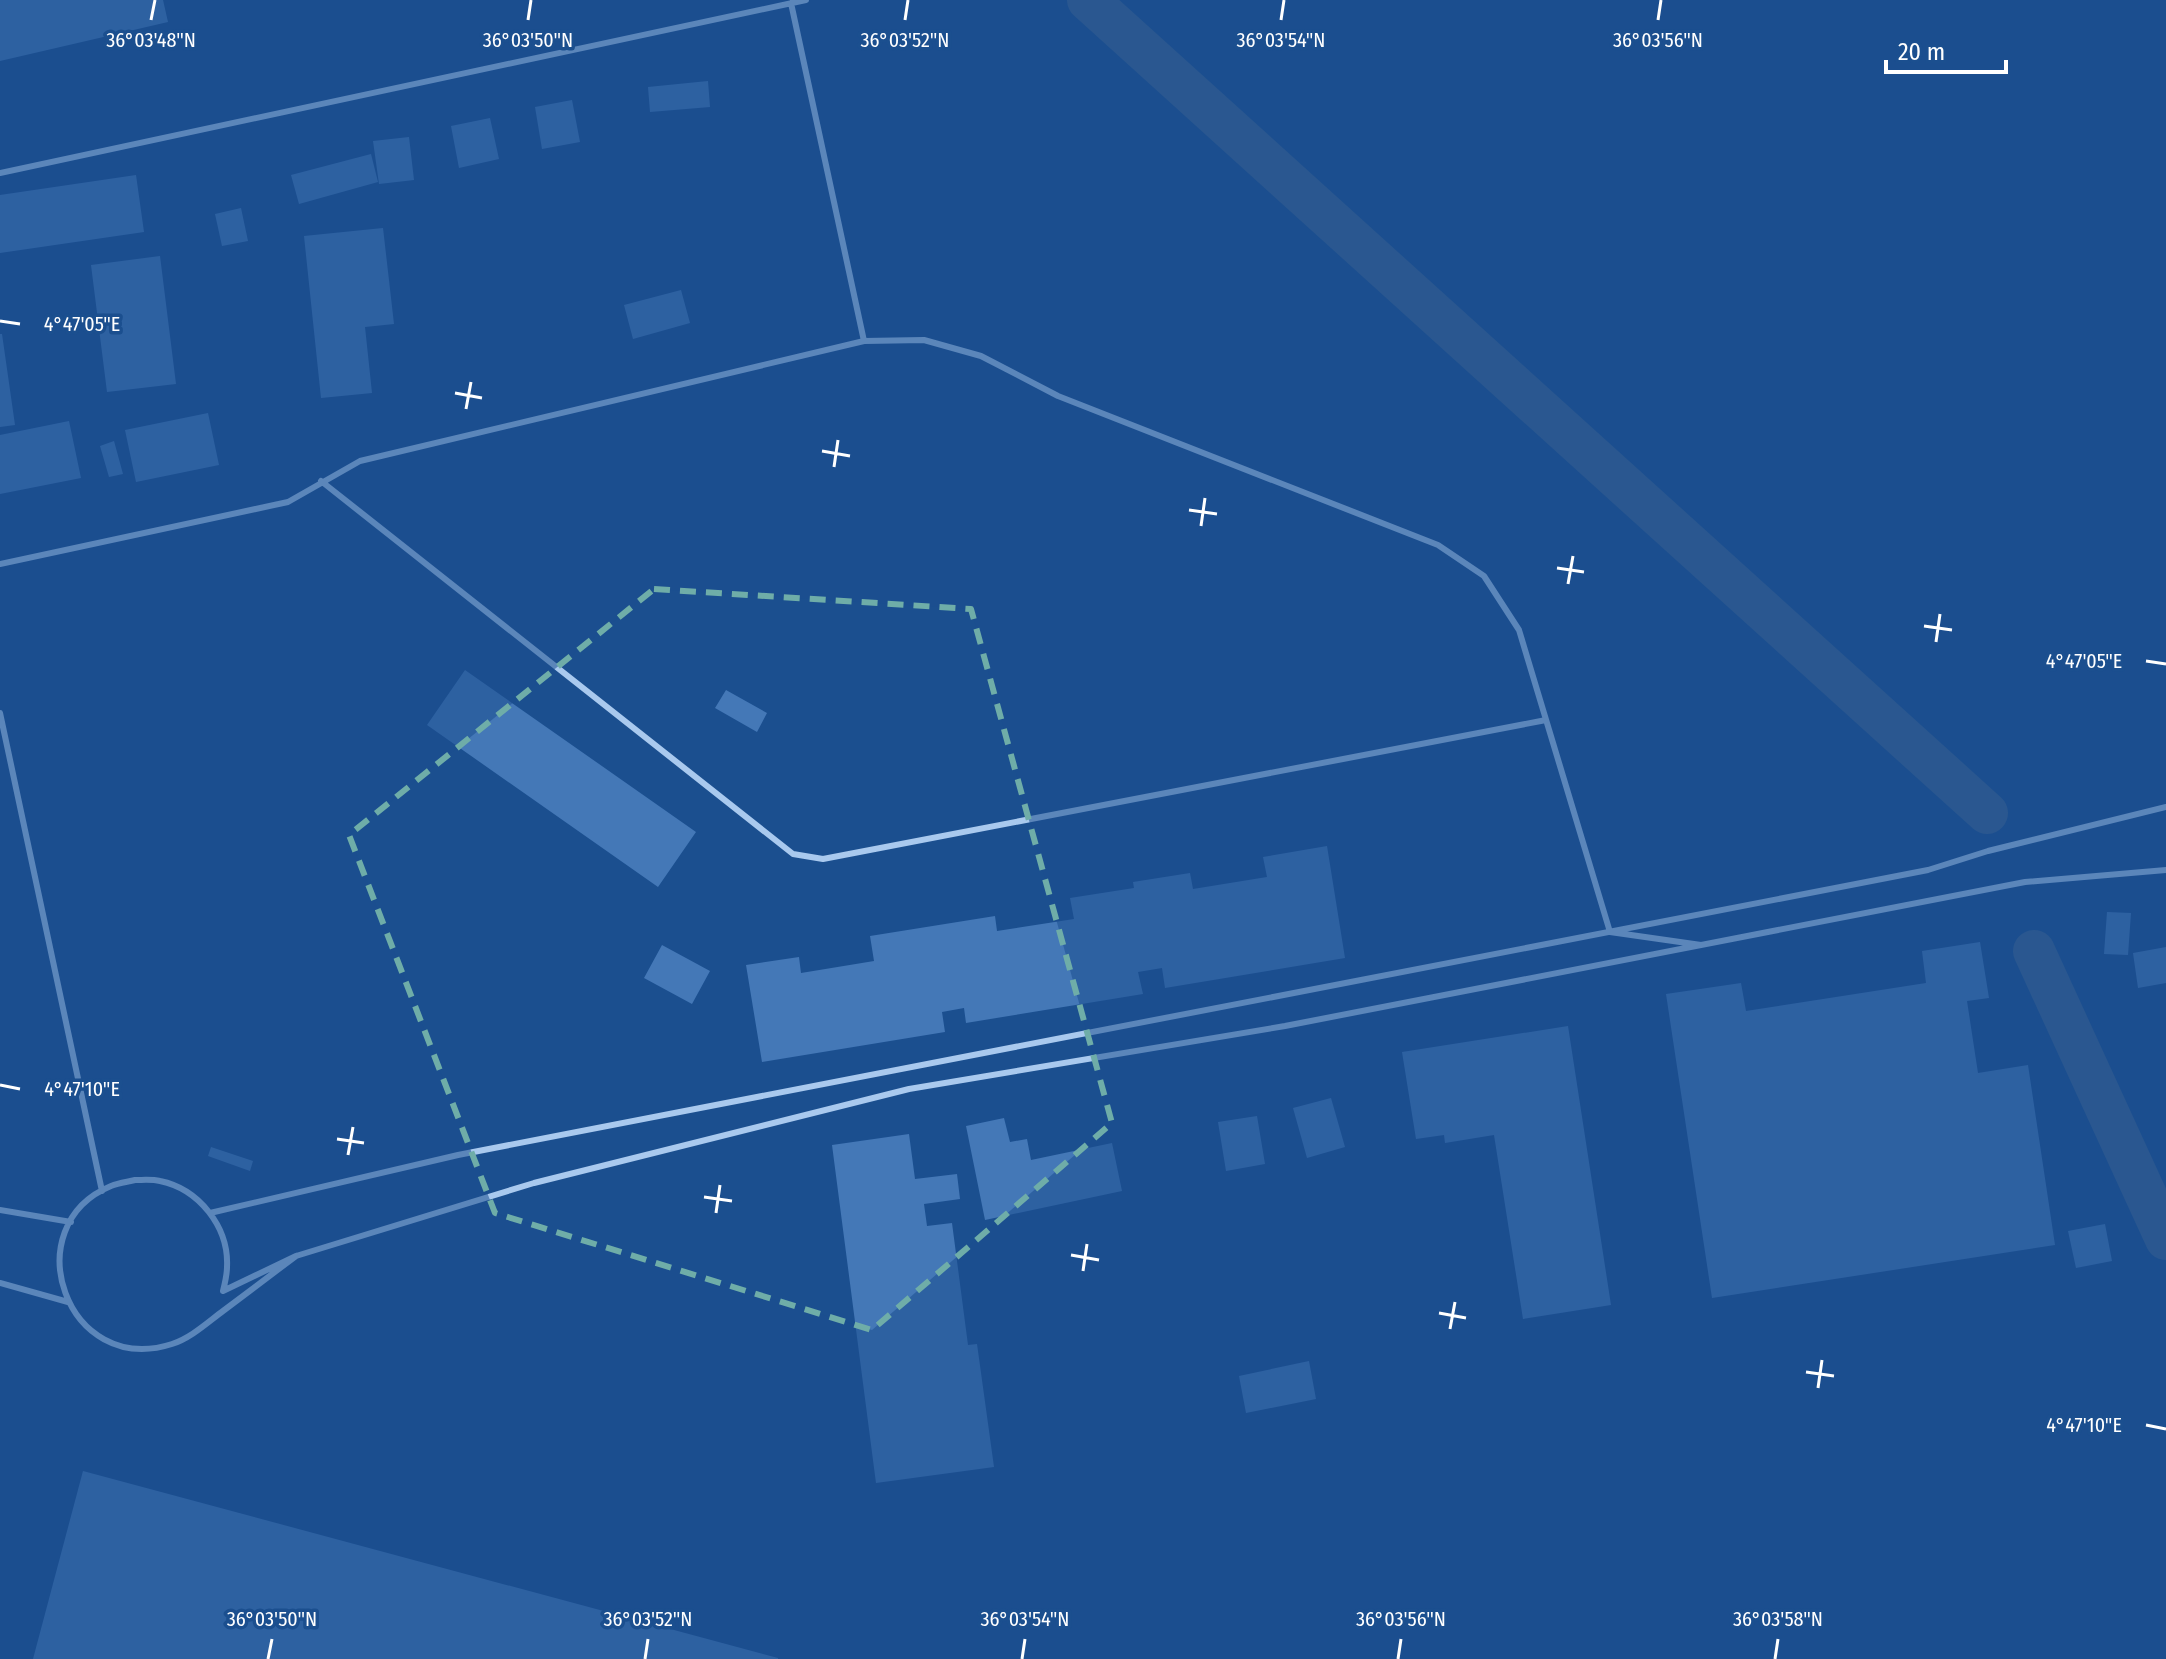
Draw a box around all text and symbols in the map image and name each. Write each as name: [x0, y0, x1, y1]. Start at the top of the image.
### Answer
scale bar: [1886, 24, 2006, 74]
text: 36°03'48"N: [106, 28, 196, 52]
text: 36°03'50"N: [483, 28, 573, 52]
text: 36°03'52"N: [861, 28, 949, 52]
text: 36°03'54"N: [1237, 28, 1325, 52]
text: 36°03'56"N: [1613, 28, 1703, 52]
text: 20 m: [1898, 38, 1945, 66]
text: 4°47'05"E: [44, 312, 120, 336]
text: 4°47'05"E: [2046, 649, 2122, 673]
text: 4°47'10"E: [44, 1077, 120, 1101]
text: 4°47'10"E: [2046, 1413, 2122, 1437]
text: 36°03'50"N: [227, 1607, 317, 1631]
text: 36°03'52"N: [604, 1607, 692, 1631]
text: 36°03'54"N: [981, 1607, 1069, 1631]
text: 36°03'56"N: [1356, 1607, 1446, 1631]
text: 36°03'58"N: [1733, 1607, 1823, 1631]

